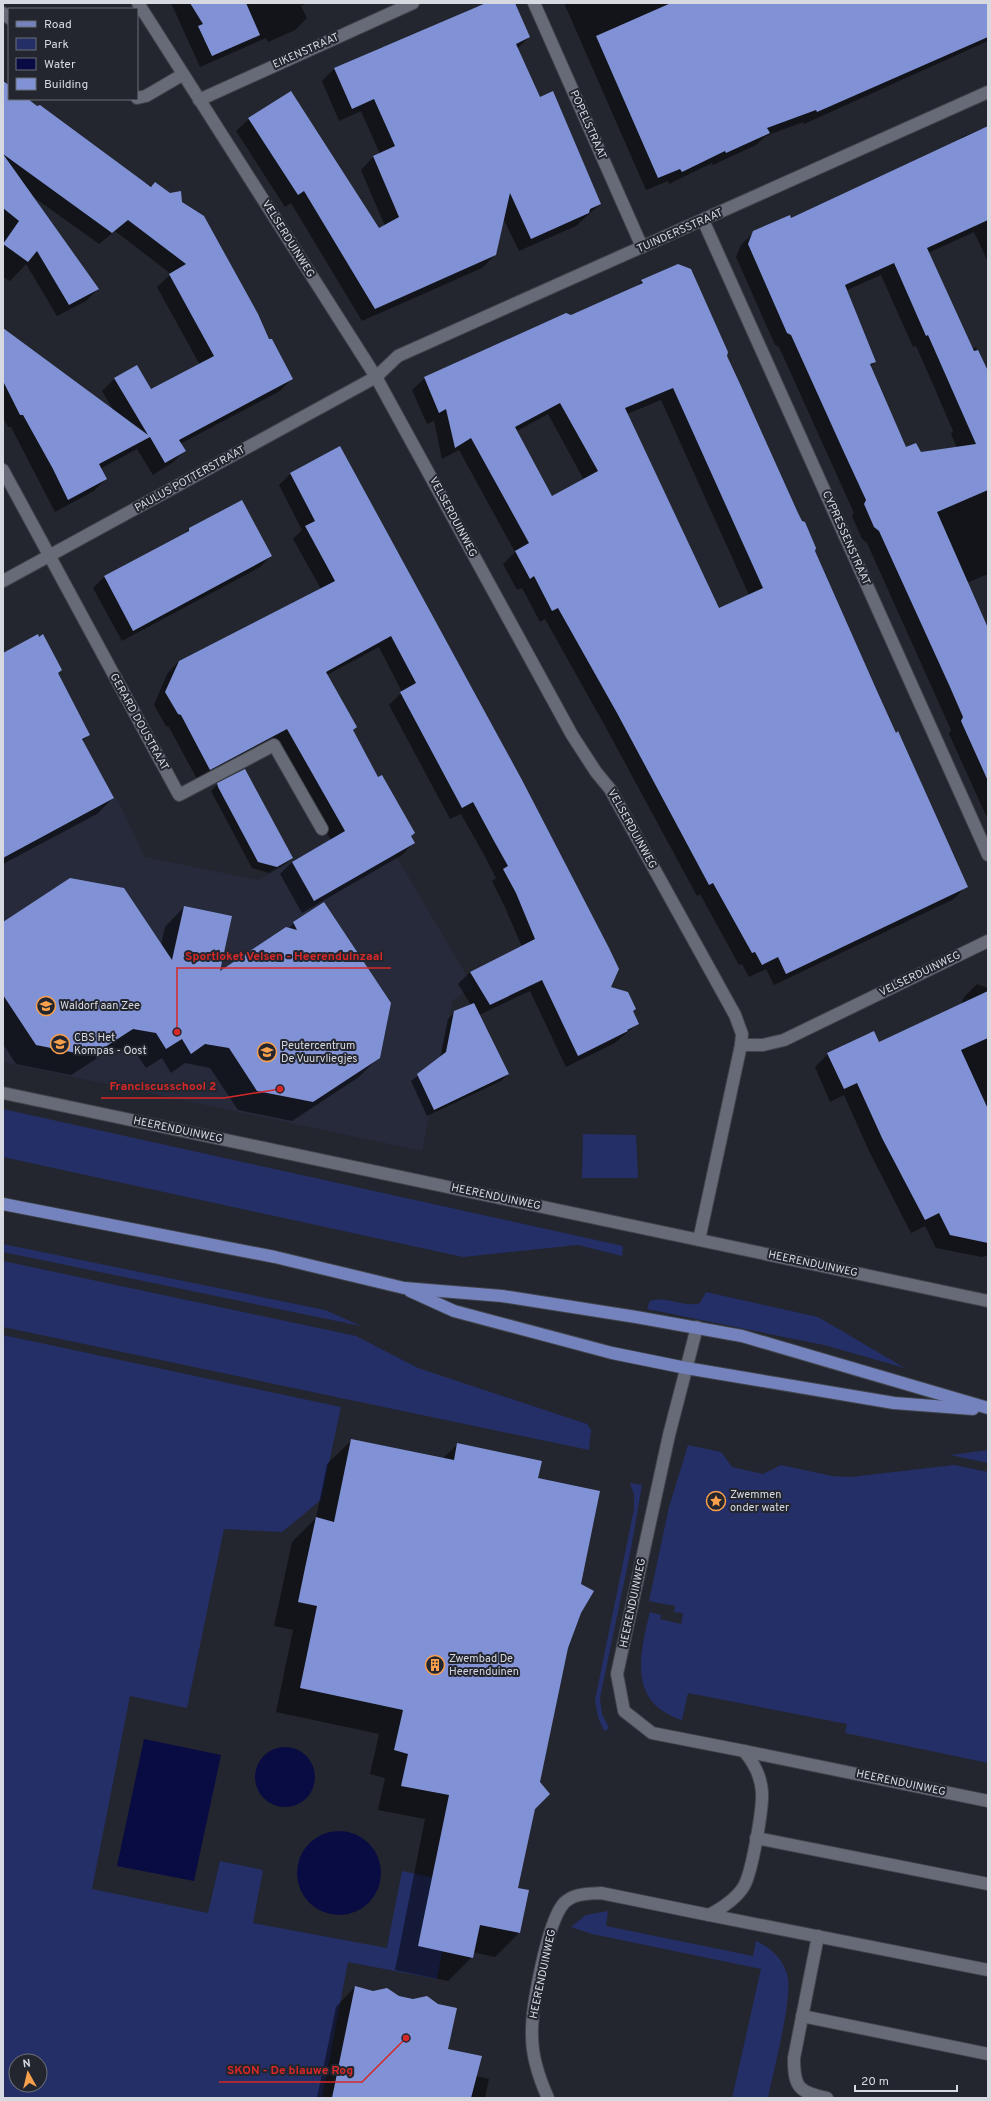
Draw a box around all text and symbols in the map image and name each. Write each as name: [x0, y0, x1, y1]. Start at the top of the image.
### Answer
legend: [8, 8, 138, 100]
text: Road: [44, 17, 72, 33]
street label: EIKENSTRAAT: [271, 30, 341, 72]
text: Park: [44, 37, 69, 53]
text: Water: [44, 57, 76, 73]
text: Building: [44, 77, 88, 93]
street label: POPELSTRAAT: [566, 88, 610, 162]
street label: VELSERDUINWEG: [259, 198, 317, 280]
street label: TUINDERSSTRAAT: [635, 206, 725, 256]
street label: PAULUS POTTERSTRAAT: [132, 443, 248, 515]
street label: VELSERDUINWEG: [426, 475, 480, 559]
street label: CYPRESSENSTRAAT: [819, 489, 873, 587]
street label: GERARD DOUSTRAAT: [106, 671, 172, 773]
street label: VELSERDUINWEG: [604, 787, 660, 871]
callout: Sportloket Velsen - Heerenduinzaal: [177, 944, 391, 968]
street label: VELSERDUINWEG: [877, 948, 963, 1000]
text: Sportloket Velsen - Heerenduinzaal: [185, 949, 383, 965]
school or university icon: Waldorf aan Zee: [35, 995, 57, 1017]
place label: Waldorf aan Zee: [60, 999, 140, 1013]
place label: CBS Het Kompas - Oost: [74, 1031, 147, 1058]
school or university icon: CBS Het Kompas - Oost: [49, 1033, 71, 1055]
place label: Peutercentrum De Vuurvliegjes: [281, 1039, 358, 1066]
school or university icon: Peutercentrum De Vuurvliegjes: [256, 1041, 278, 1063]
callout: Franciscusschool 2: [101, 1074, 224, 1098]
text: Franciscusschool 2: [110, 1079, 216, 1095]
street label: HEERENDUINWEG: [132, 1114, 224, 1146]
street label: HEERENDUINWEG: [450, 1181, 542, 1213]
street label: HEERENDUINWEG: [767, 1248, 859, 1280]
place label: Zwemmen onder water: [730, 1488, 790, 1515]
place icon: Zwemmen onder water: [705, 1490, 727, 1512]
street label: HEERENDUINWEG: [617, 1557, 649, 1649]
place label: Zwembad De Heerenduinen: [449, 1652, 519, 1679]
building icon: Zwembad De Heerenduinen: [424, 1654, 446, 1676]
street label: HEERENDUINWEG: [855, 1767, 947, 1799]
street label: HEERENDUINWEG: [527, 1928, 559, 2020]
north arrow: [8, 2053, 48, 2093]
text: N: [22, 2057, 32, 2072]
callout: SKON - De blauwe Rog: [219, 2058, 362, 2082]
text: SKON - De blauwe Rog: [227, 2063, 353, 2079]
scale bar: [855, 2067, 957, 2093]
text: 20 m: [861, 2074, 889, 2090]

